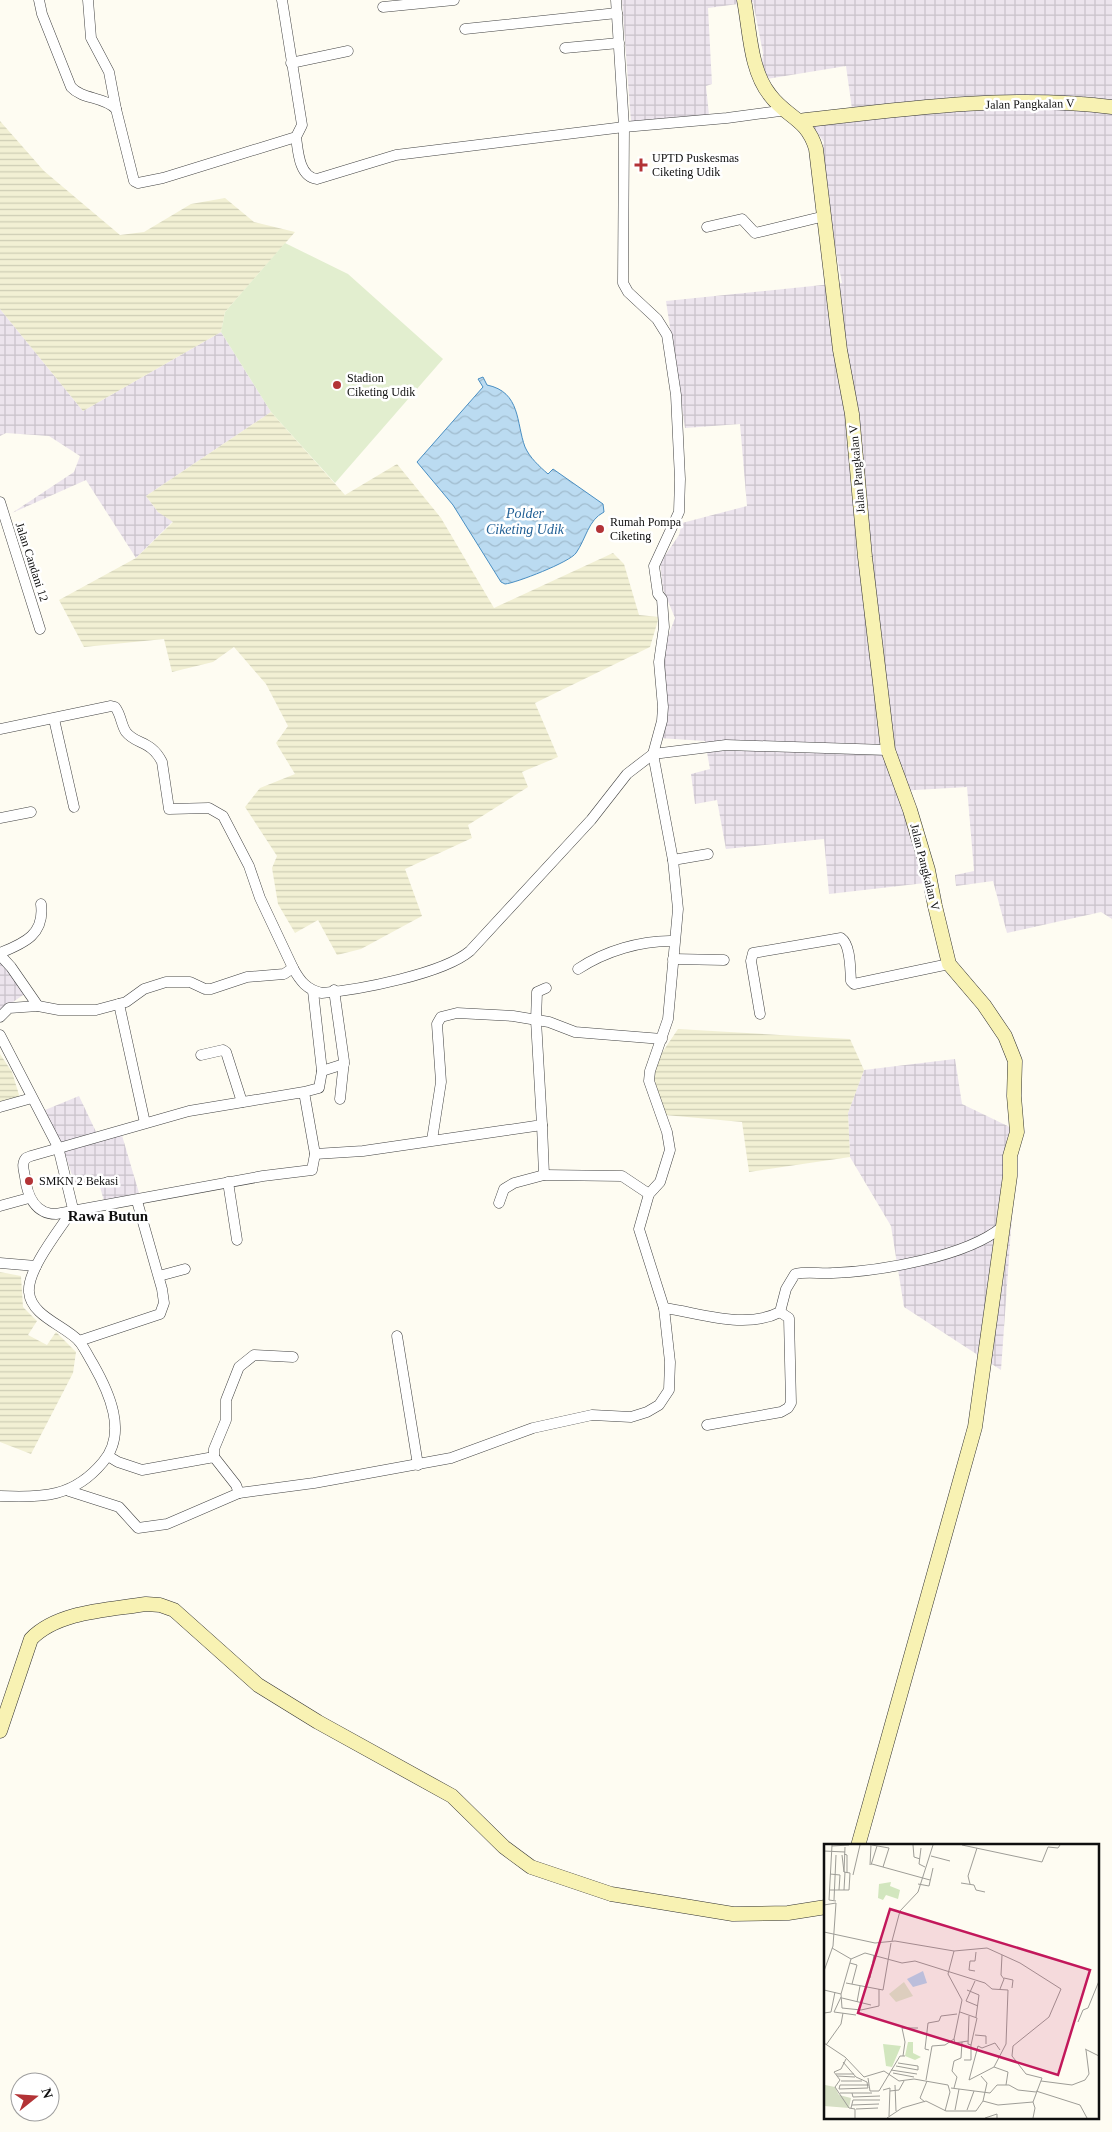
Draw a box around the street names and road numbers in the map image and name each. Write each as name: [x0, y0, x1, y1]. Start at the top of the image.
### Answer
street label: Jalan Pangkalan V: [985, 96, 1075, 112]
street label: Jalan Pangkalan V: [846, 424, 868, 514]
street label: Jalan Candani 12: [13, 521, 51, 603]
street label: Jalan Pangkalan V: [907, 822, 943, 912]

